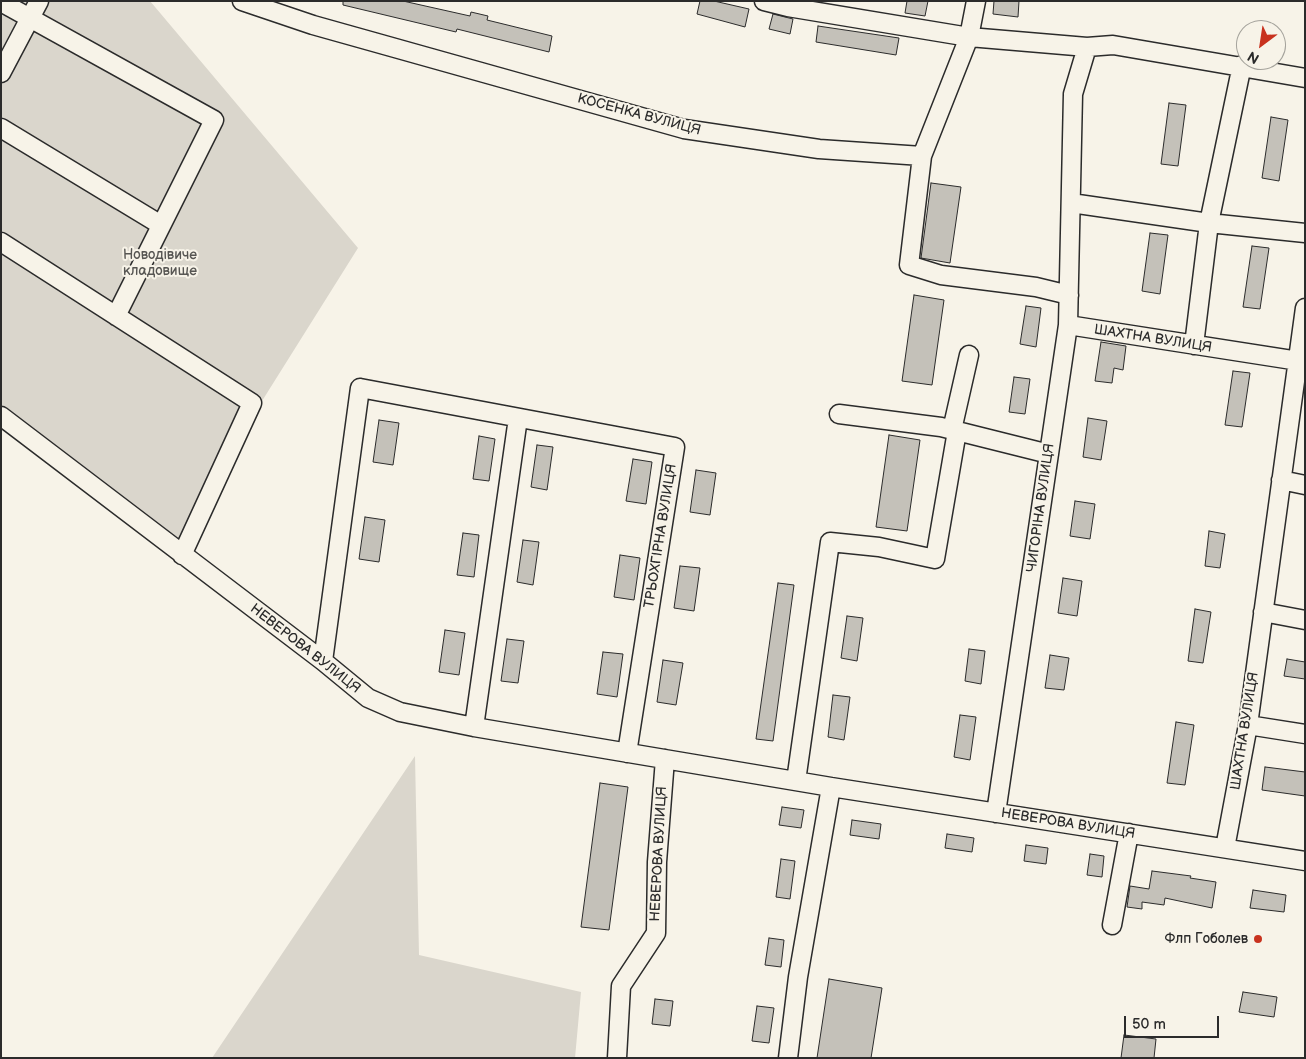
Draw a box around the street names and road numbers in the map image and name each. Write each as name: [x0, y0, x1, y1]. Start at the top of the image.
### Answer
street label: КОСЕНКА ВУЛИЦЯ: [576, 90, 702, 140]
street label: ШАХТНА ВУЛИЦЯ: [1093, 321, 1213, 357]
street label: ЧИГОРІНА ВУЛИЦЯ: [1024, 442, 1058, 574]
street label: ТРЬОХГІРНА ВУЛИЦЯ: [641, 463, 681, 609]
street label: НЕВЕРОВА ВУЛИЦЯ: [246, 601, 364, 697]
street label: ШАХТНА ВУЛИЦЯ: [1227, 671, 1263, 791]
street label: НЕВЕРОВА ВУЛИЦЯ: [647, 786, 671, 922]
street label: НЕВЕРОВА ВУЛИЦЯ: [1000, 805, 1136, 843]

